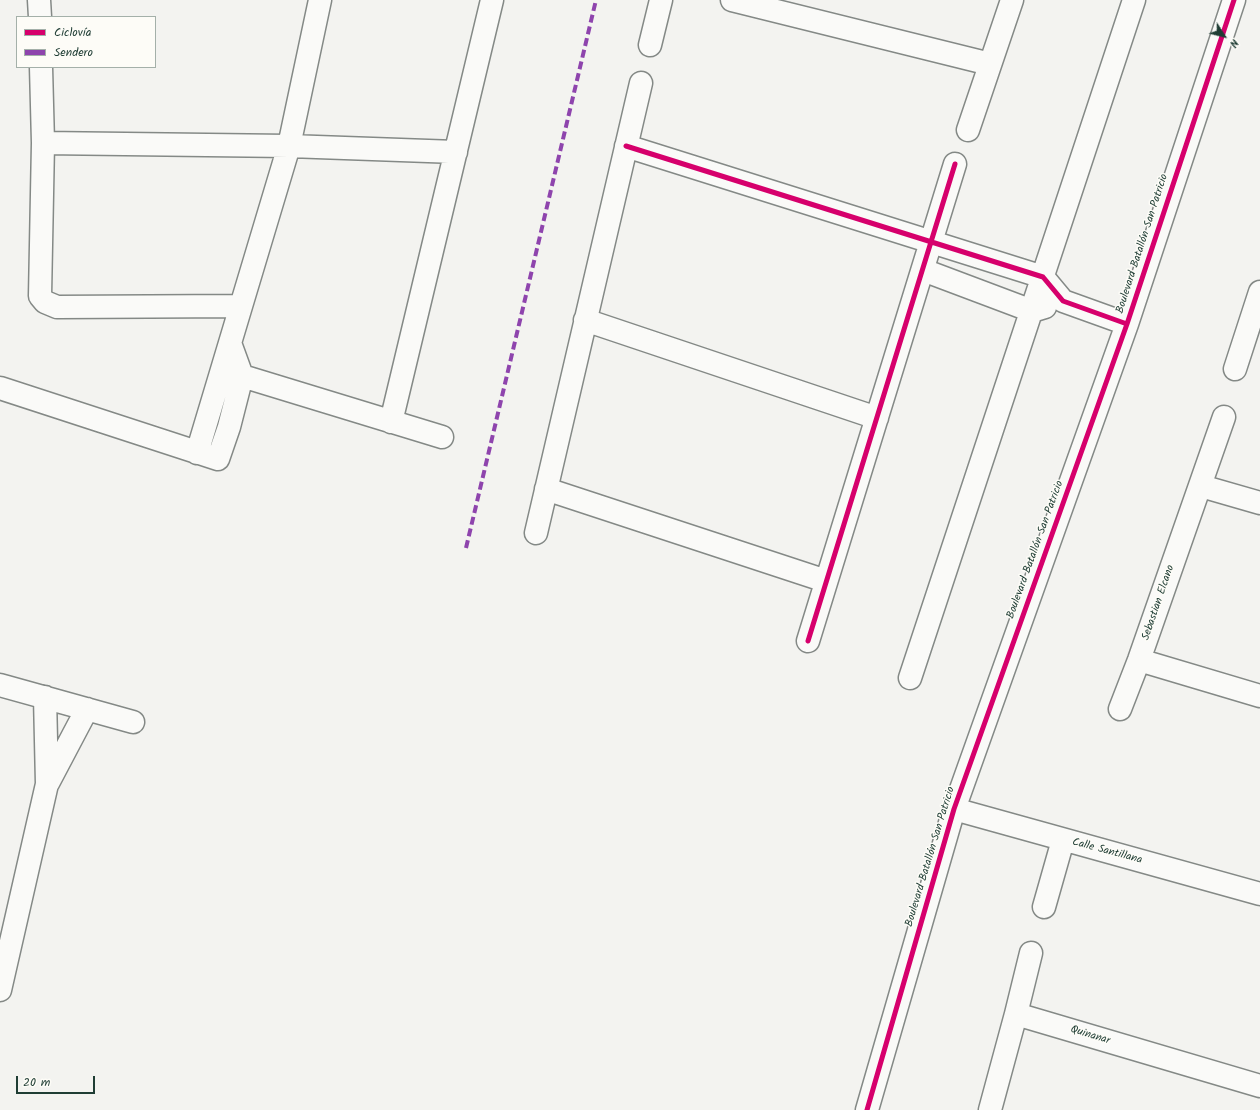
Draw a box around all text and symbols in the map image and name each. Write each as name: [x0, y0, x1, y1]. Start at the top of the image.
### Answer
legend: [16, 16, 156, 68]
north arrow: [1204, 16, 1244, 56]
text: Ciclovía: [54, 23, 91, 42]
text: N: [1224, 35, 1243, 51]
text: Sendero: [54, 43, 93, 62]
street label: Boulevard Batallón San Patricio: [1114, 173, 1172, 315]
street label: Boulevard Batallón San Patricio: [1005, 479, 1067, 621]
street label: Sebastian Elcano: [1140, 564, 1178, 642]
street label: Boulevard Batallón San Patricio: [903, 785, 959, 929]
street label: Calle Santillana: [1071, 836, 1143, 868]
street label: Quinanar: [1069, 1024, 1111, 1048]
scale bar: [18, 1068, 97, 1094]
text: 20 m: [23, 1073, 50, 1092]

